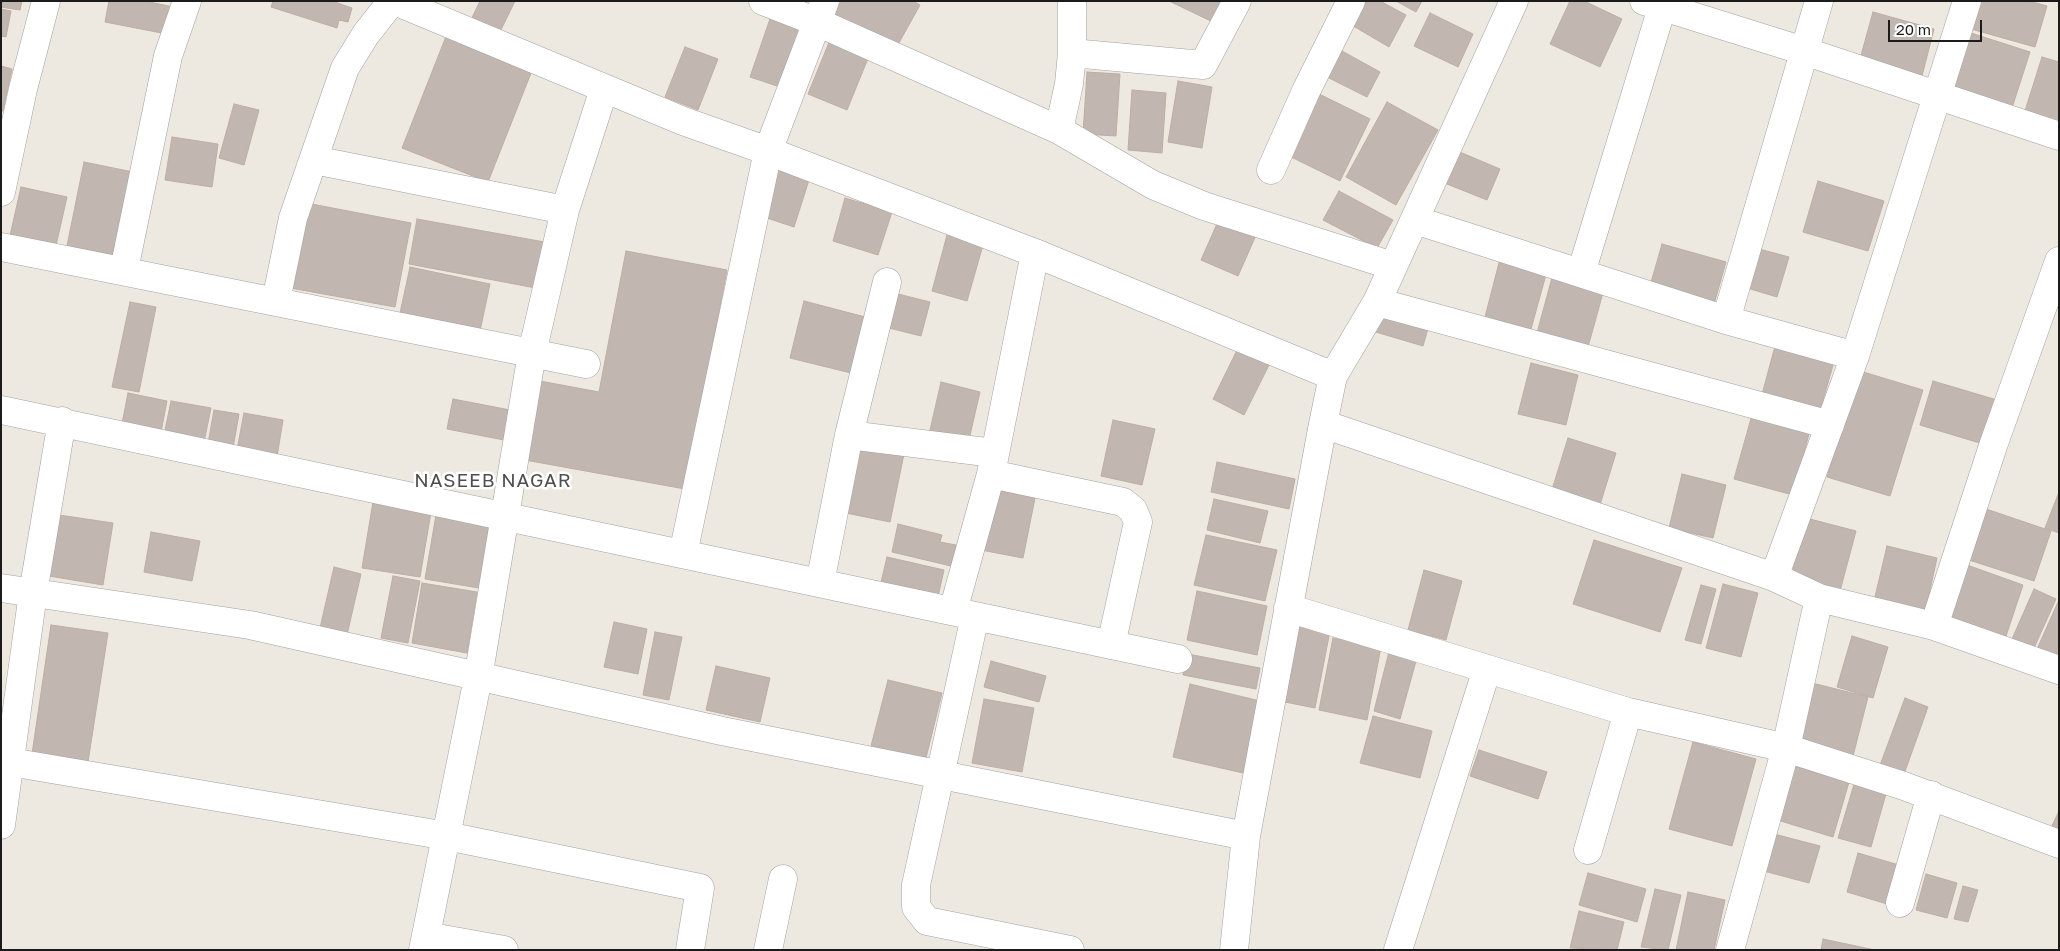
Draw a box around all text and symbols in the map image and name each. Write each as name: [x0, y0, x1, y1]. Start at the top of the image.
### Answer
scale bar: [1890, 10, 1984, 42]
text: 20 m: [1896, 20, 1931, 38]
district label: NASEEB NAGAR: [413, 470, 573, 492]

